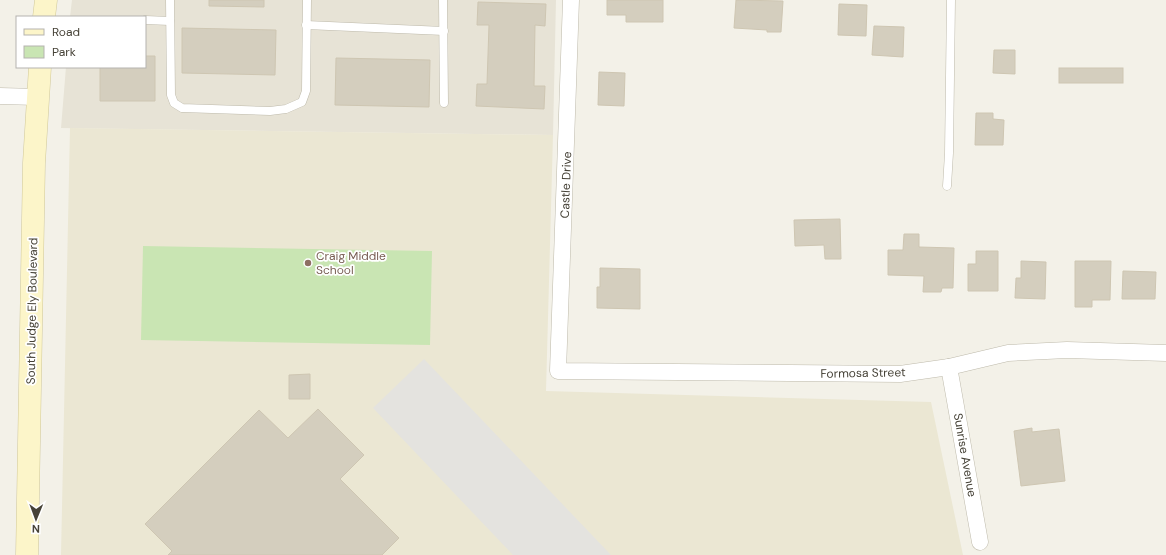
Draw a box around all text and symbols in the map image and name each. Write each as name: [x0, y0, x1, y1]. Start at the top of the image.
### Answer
legend: [16, 16, 146, 68]
text: Road: [52, 24, 80, 40]
text: Park: [52, 44, 76, 60]
street label: Castle Drive: [557, 151, 575, 219]
street label: South Judge Ely Boulevard: [23, 238, 41, 384]
place label: Craig Middle School: [316, 248, 386, 278]
marker: Craig Middle School: [303, 258, 313, 268]
street label: Formosa Street: [820, 364, 906, 382]
street label: Sunrise Avenue: [950, 412, 980, 498]
north arrow: [16, 499, 56, 539]
text: N: [32, 522, 40, 536]

